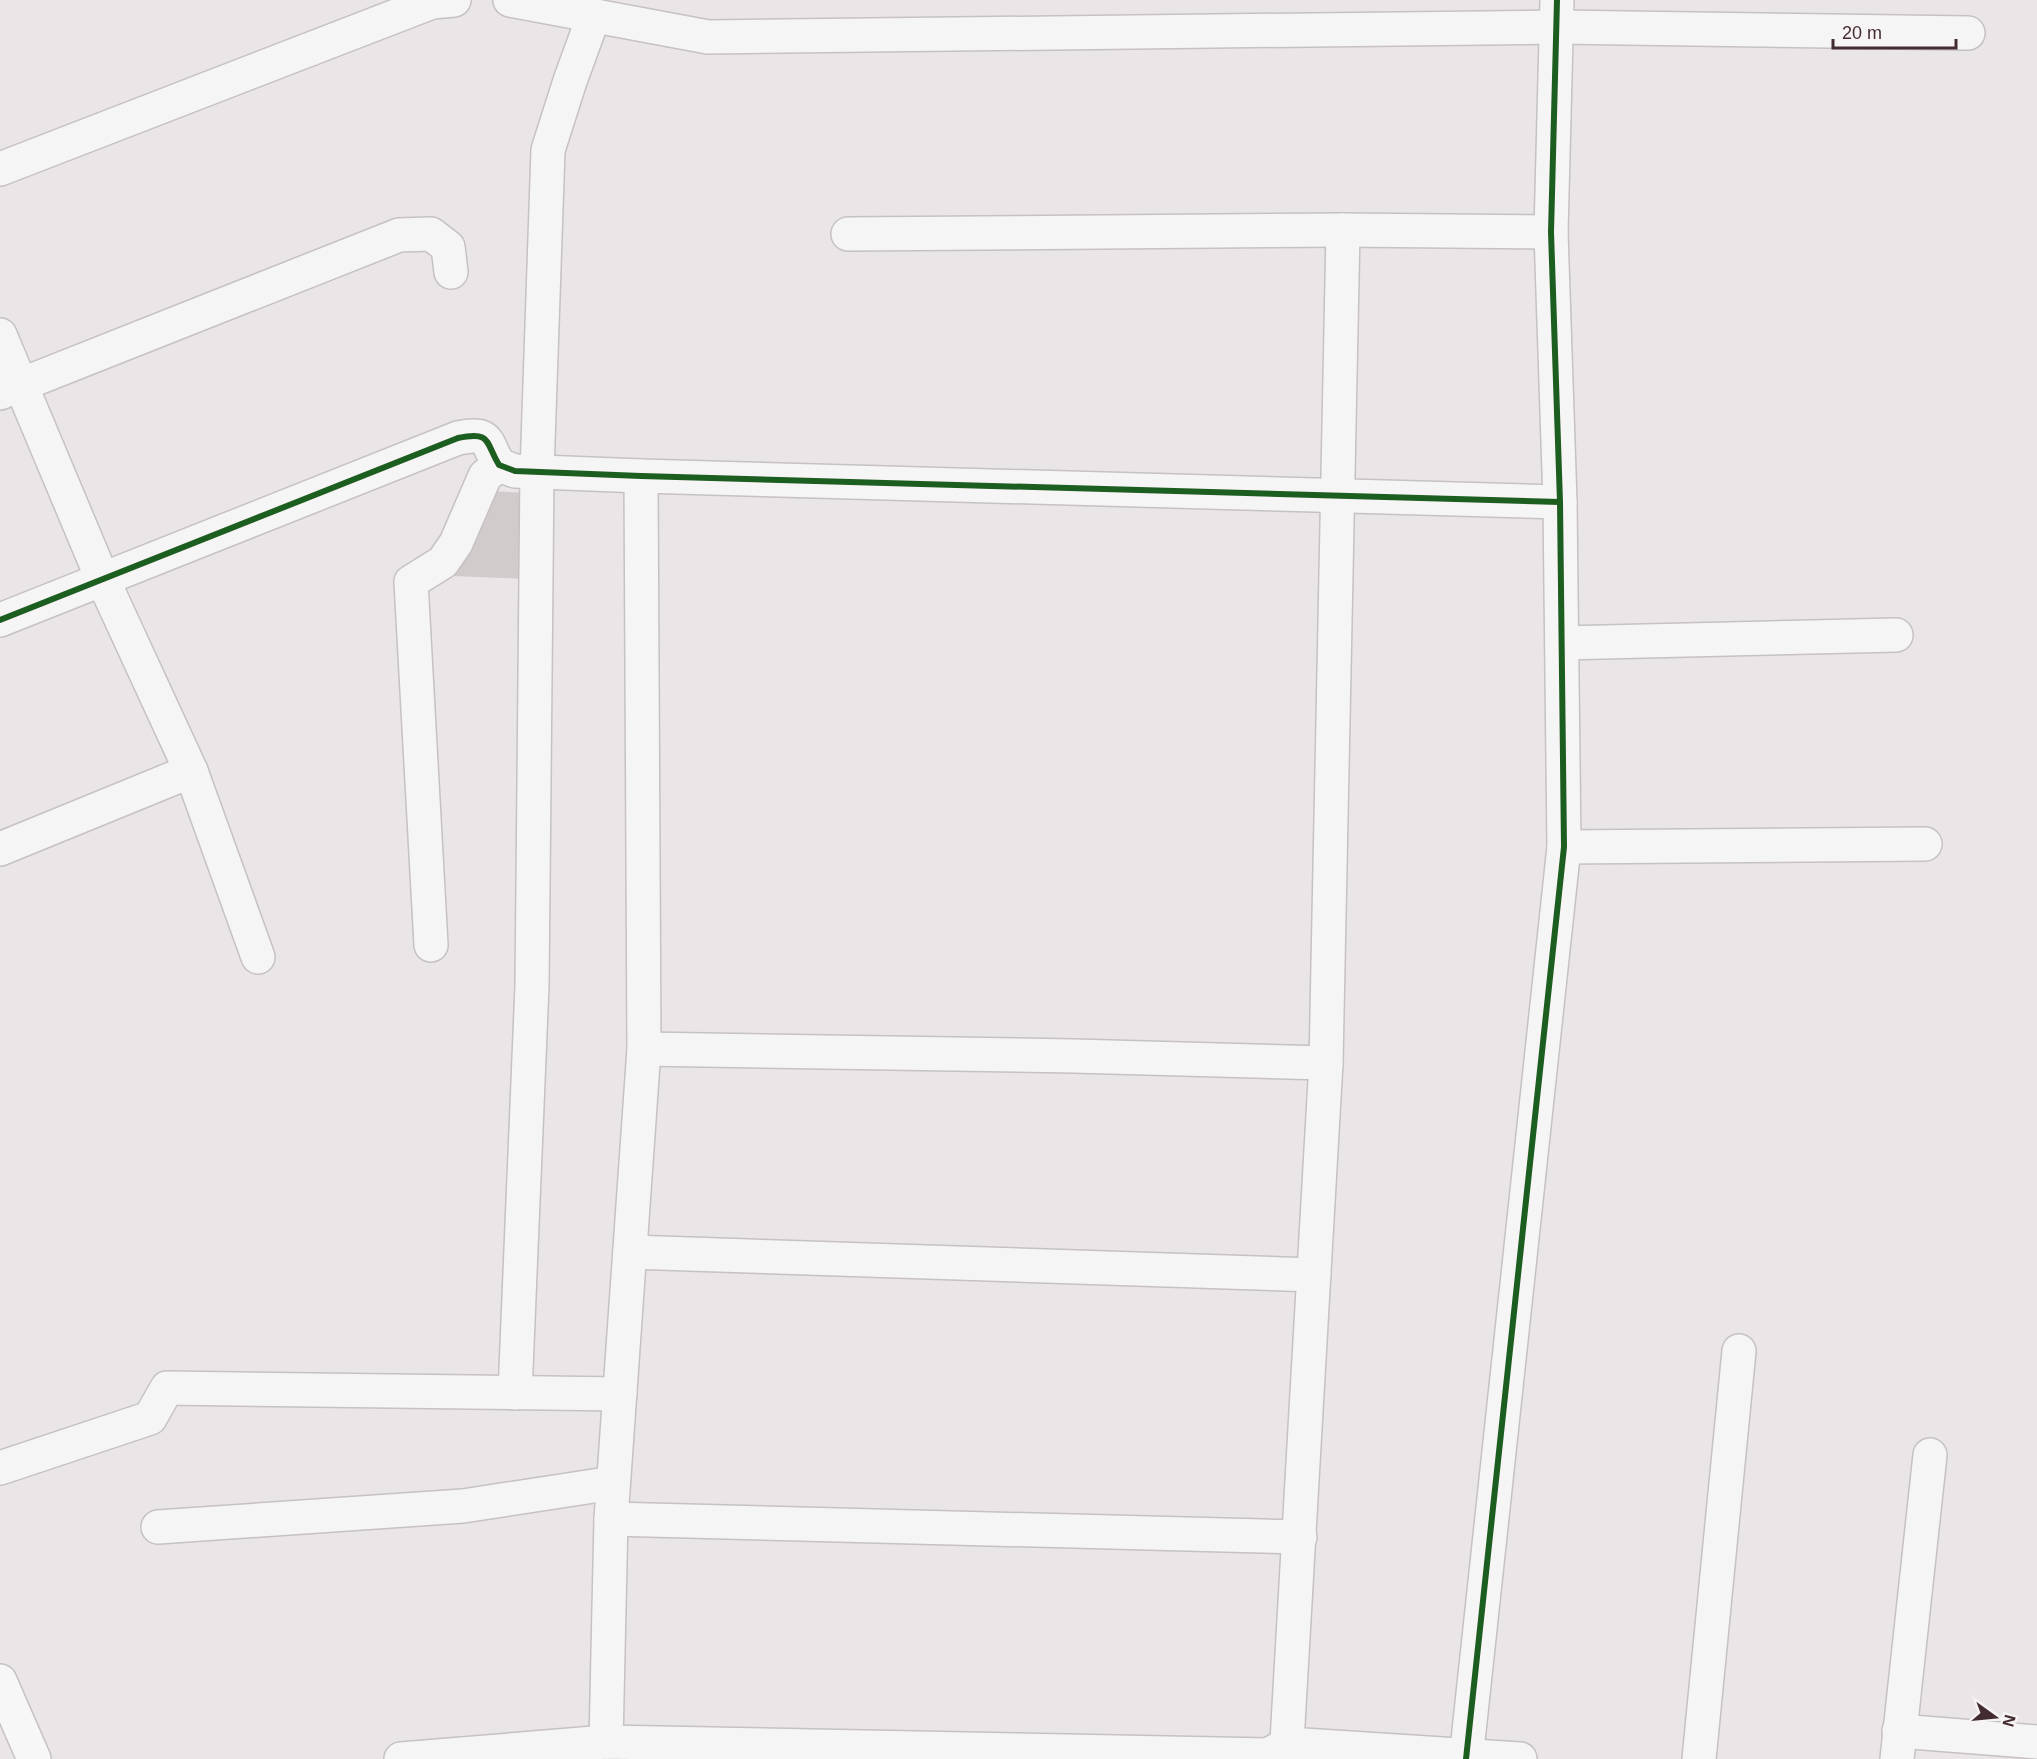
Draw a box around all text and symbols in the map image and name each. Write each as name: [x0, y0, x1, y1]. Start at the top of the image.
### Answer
scale bar: [1833, 12, 1956, 50]
text: 20 m: [1842, 23, 1882, 43]
north arrow: [1965, 1687, 2025, 1747]
text: N: [1999, 1713, 2019, 1729]

